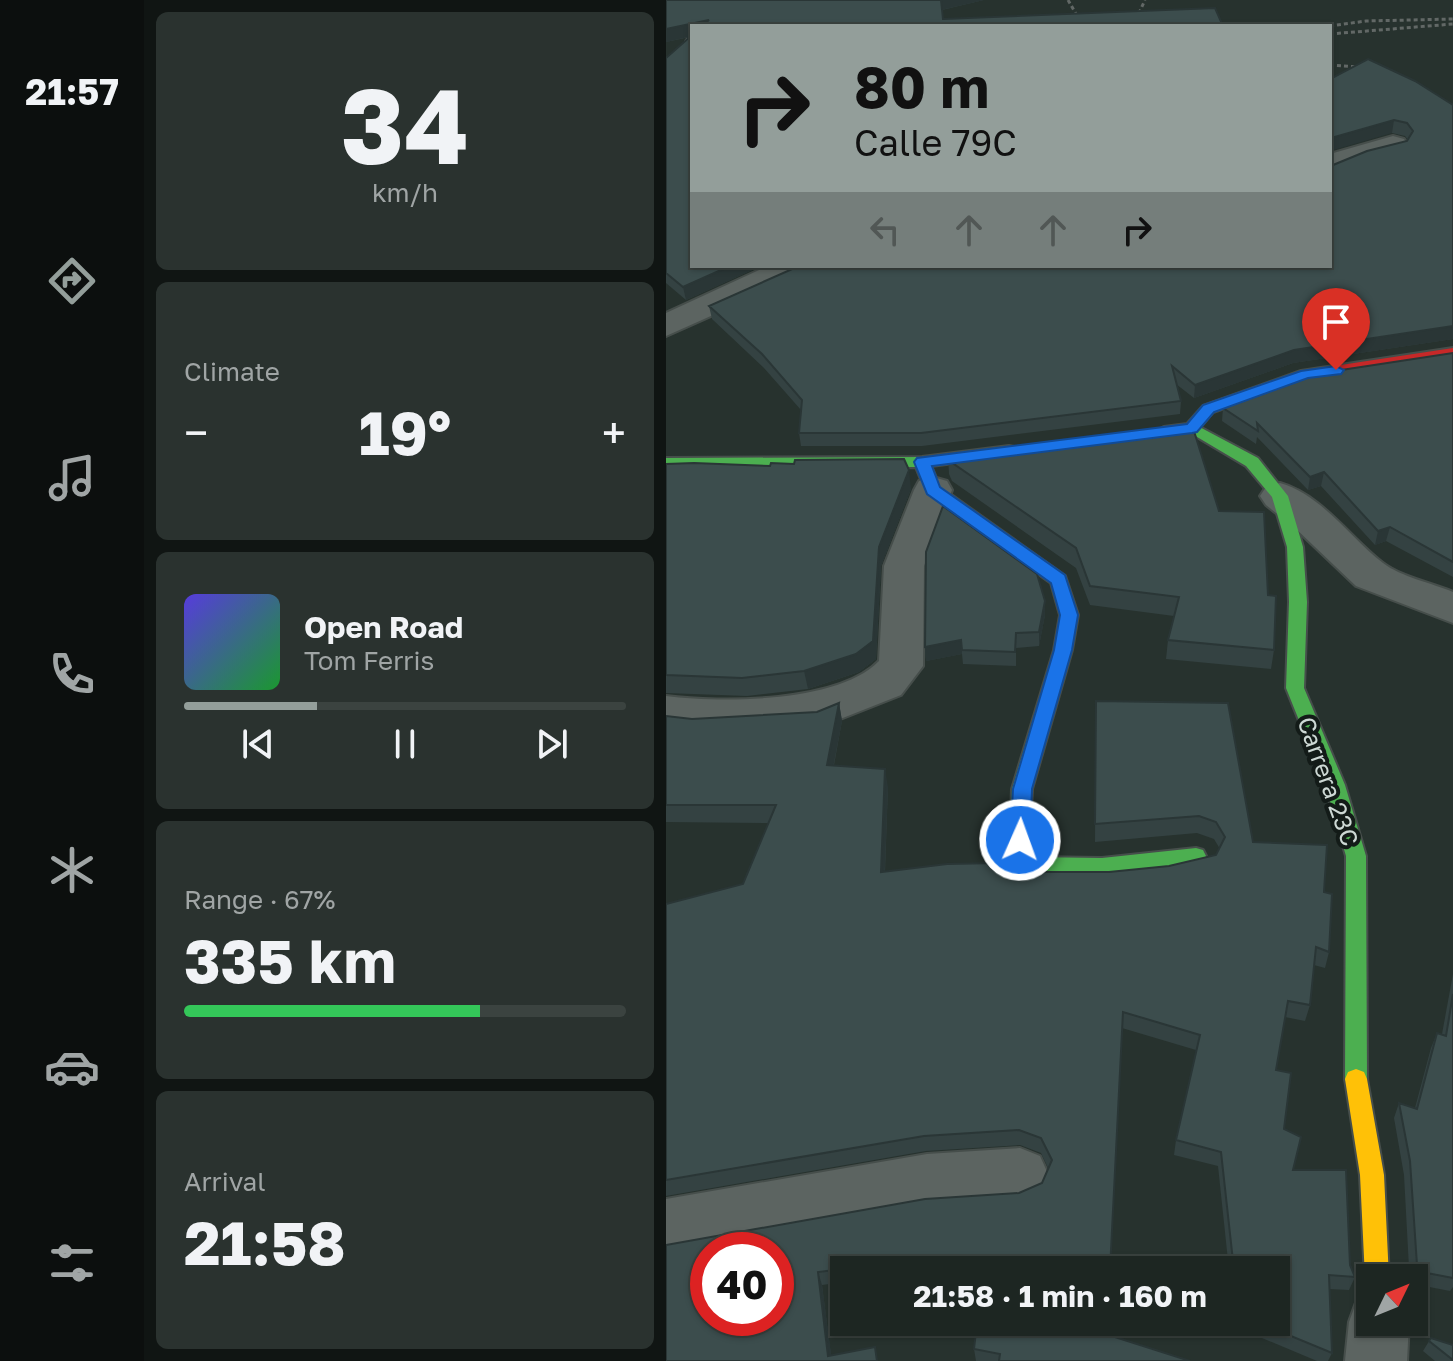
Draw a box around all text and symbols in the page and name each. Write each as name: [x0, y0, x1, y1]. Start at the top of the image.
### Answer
text: 80 m: [854, 53, 989, 120]
icon: right: [722, 56, 826, 160]
text: 34: [341, 62, 469, 187]
text: 21:57: [25, 70, 119, 113]
text: Calle 79C: [854, 121, 1017, 164]
text: km/h: [372, 177, 438, 208]
icon: left: [863, 208, 907, 252]
icon: ahead: [947, 208, 991, 252]
icon: ahead: [1031, 208, 1075, 252]
icon: right: [1115, 208, 1159, 252]
icon: directions: [44, 253, 100, 309]
pin: [1302, 288, 1370, 370]
icon: arrive: [1314, 300, 1358, 344]
text: Climate: [184, 356, 280, 387]
text: 19°: [359, 396, 451, 468]
text: −: [184, 406, 208, 459]
text: +: [602, 406, 626, 459]
icon: music: [44, 450, 100, 506]
text: Open Road: [304, 609, 463, 645]
text: Tom Ferris: [304, 645, 434, 676]
icon: phone: [44, 646, 100, 702]
street label: Carrera 23C: [1292, 712, 1366, 850]
icon: previous: [236, 722, 280, 766]
icon: pause: [383, 722, 427, 766]
icon: next: [530, 722, 574, 766]
position arrow: [978, 798, 1062, 882]
icon: climate: [44, 842, 100, 898]
text: Range · 67%: [184, 884, 335, 915]
text: 335 km: [184, 924, 396, 996]
icon: car: [44, 1039, 100, 1095]
text: Arrival: [184, 1166, 265, 1197]
text: 21:58: [184, 1206, 346, 1278]
speed limit sign: 40: [690, 1232, 794, 1336]
icon: filters: [44, 1235, 100, 1291]
north arrow: [1356, 1264, 1428, 1336]
map controls: [1356, 1264, 1428, 1336]
text: 21:58 · 1 min · 160 m: [913, 1278, 1207, 1314]

